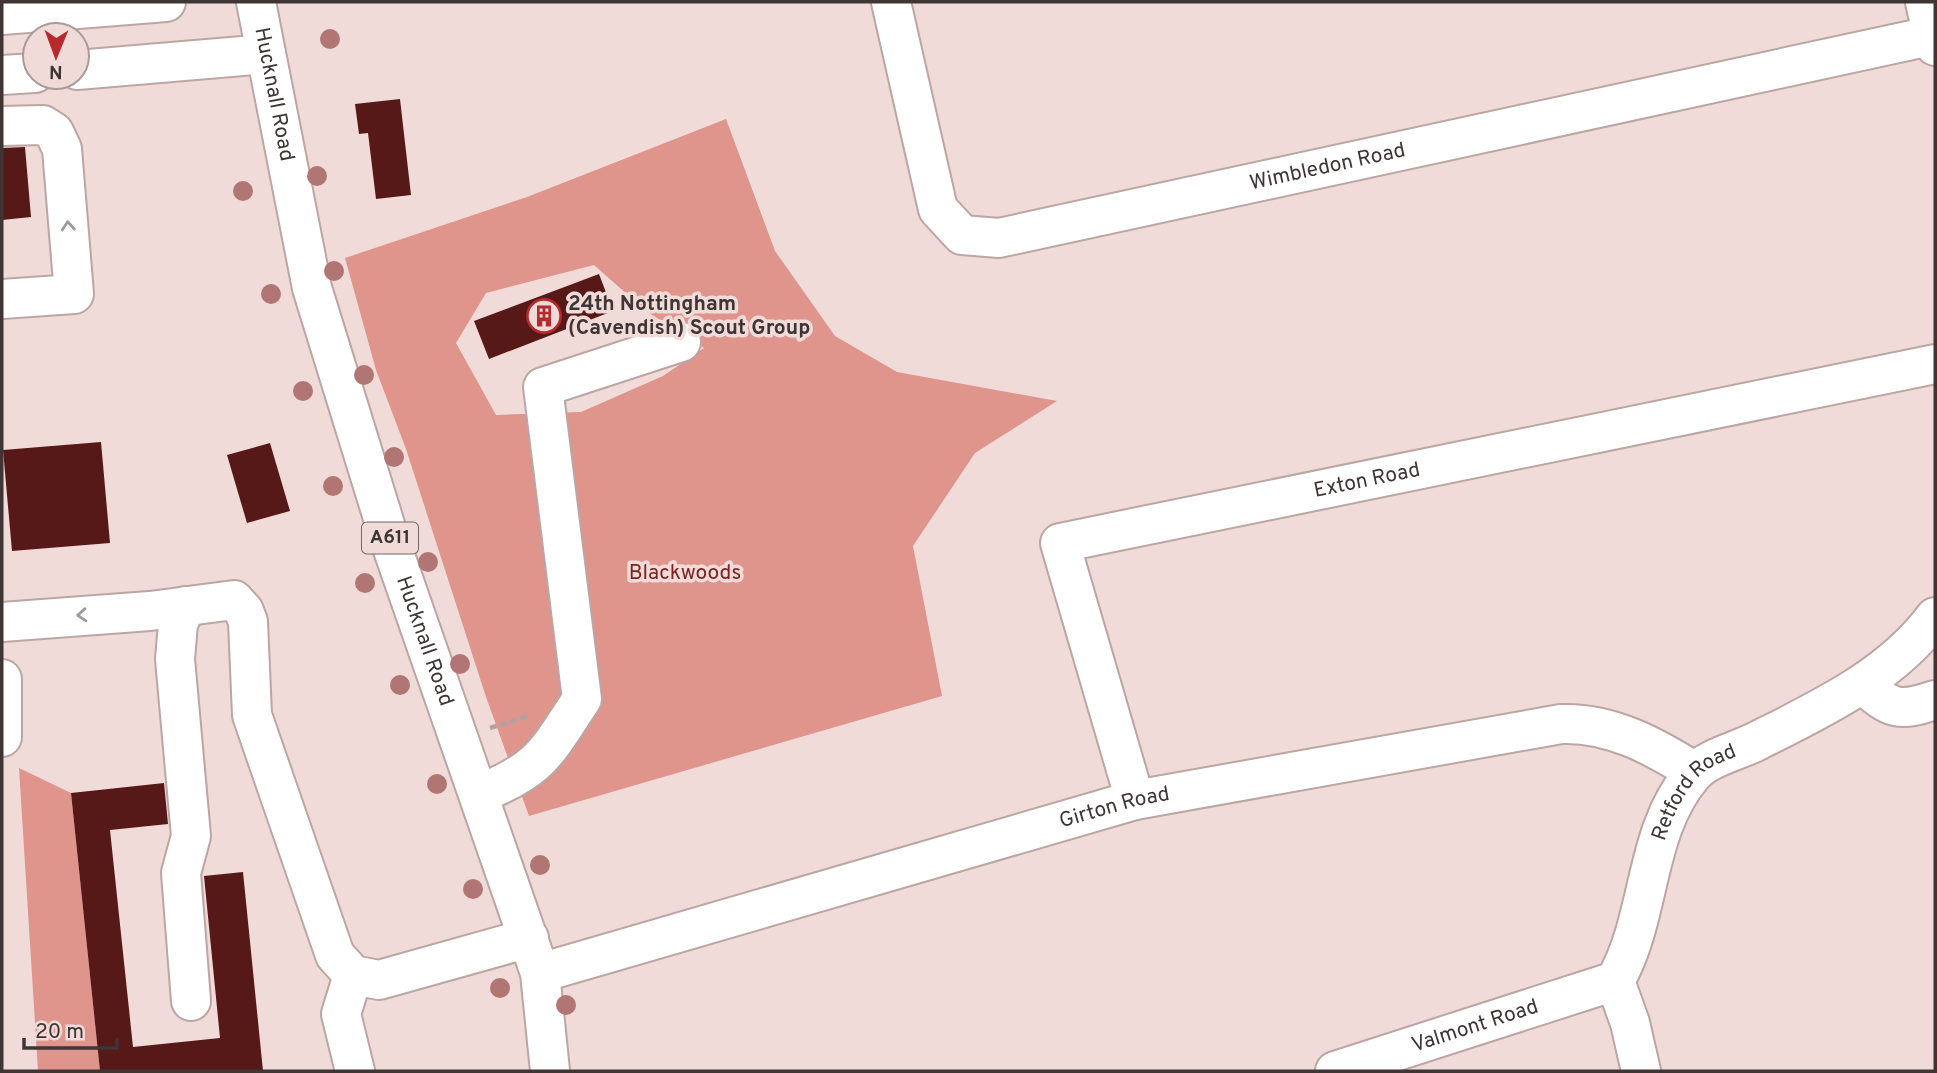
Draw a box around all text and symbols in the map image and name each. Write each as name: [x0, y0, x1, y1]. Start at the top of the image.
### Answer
north arrow: [21, 21, 91, 91]
street label: Hucknall Road: [248, 25, 300, 163]
text: N: [49, 59, 63, 83]
street label: Wimbledon Road: [1247, 137, 1408, 197]
one-way arrow: [61, 220, 76, 231]
place label: 24th Nottingham (Cavendish) Scout Group: [568, 291, 810, 342]
building icon: 24th Nottingham (Cavendish) Scout Group: [525, 297, 563, 335]
street label: Exton Road: [1311, 456, 1423, 504]
road number: A611: [362, 523, 418, 554]
park label: Blackwoods: [629, 560, 741, 587]
street label: Hucknall Road: [390, 572, 460, 710]
one-way arrow: [76, 607, 87, 622]
street label: Retford Road: [1646, 738, 1740, 844]
street label: Girton Road: [1056, 781, 1172, 835]
street label: Valmont Road: [1408, 993, 1542, 1059]
scale bar: [24, 1006, 117, 1050]
text: 20 m: [35, 1019, 84, 1046]

